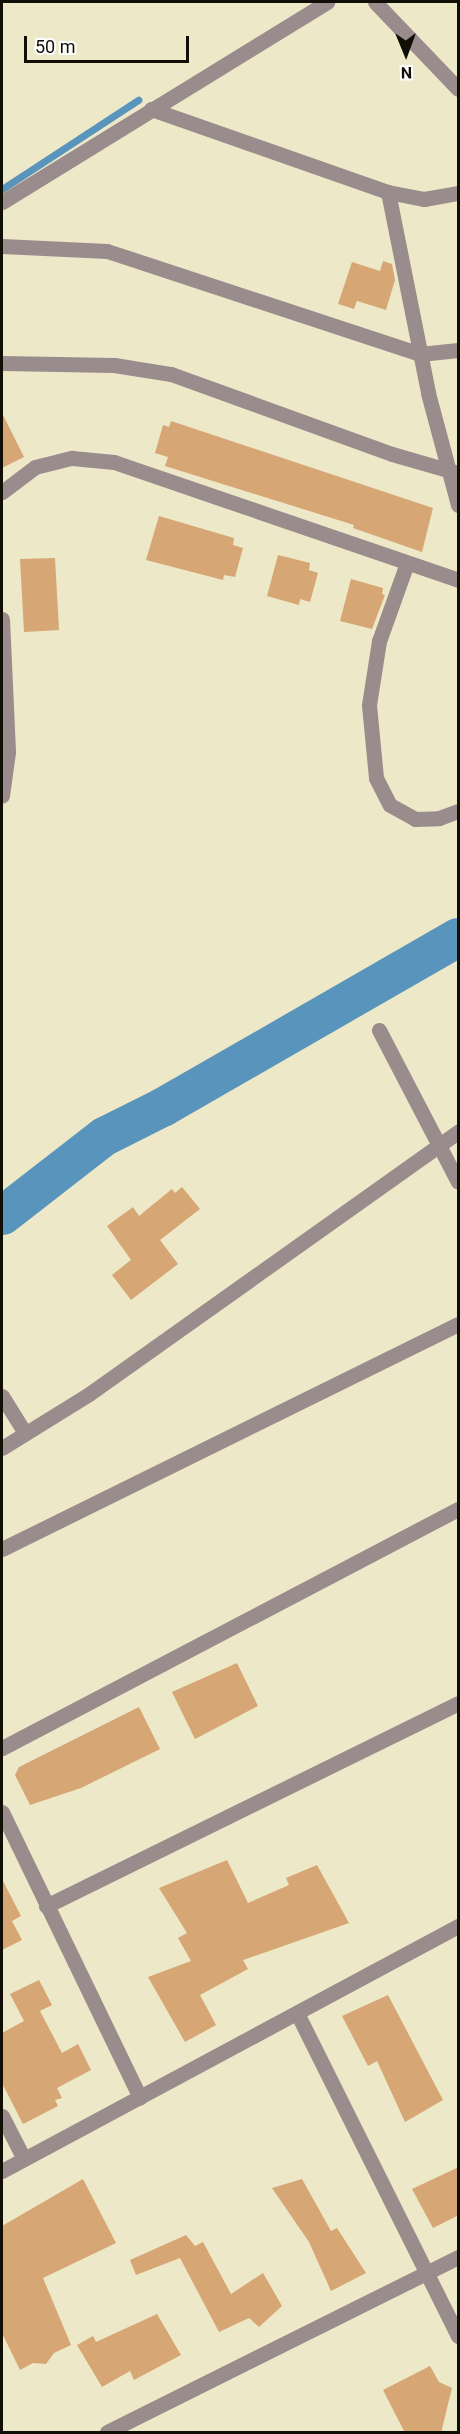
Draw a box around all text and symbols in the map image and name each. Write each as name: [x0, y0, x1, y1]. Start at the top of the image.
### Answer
scale bar: [27, 24, 192, 62]
north arrow: [376, 24, 436, 84]
text: 50 m: [35, 36, 75, 57]
text: N: [401, 63, 412, 82]

